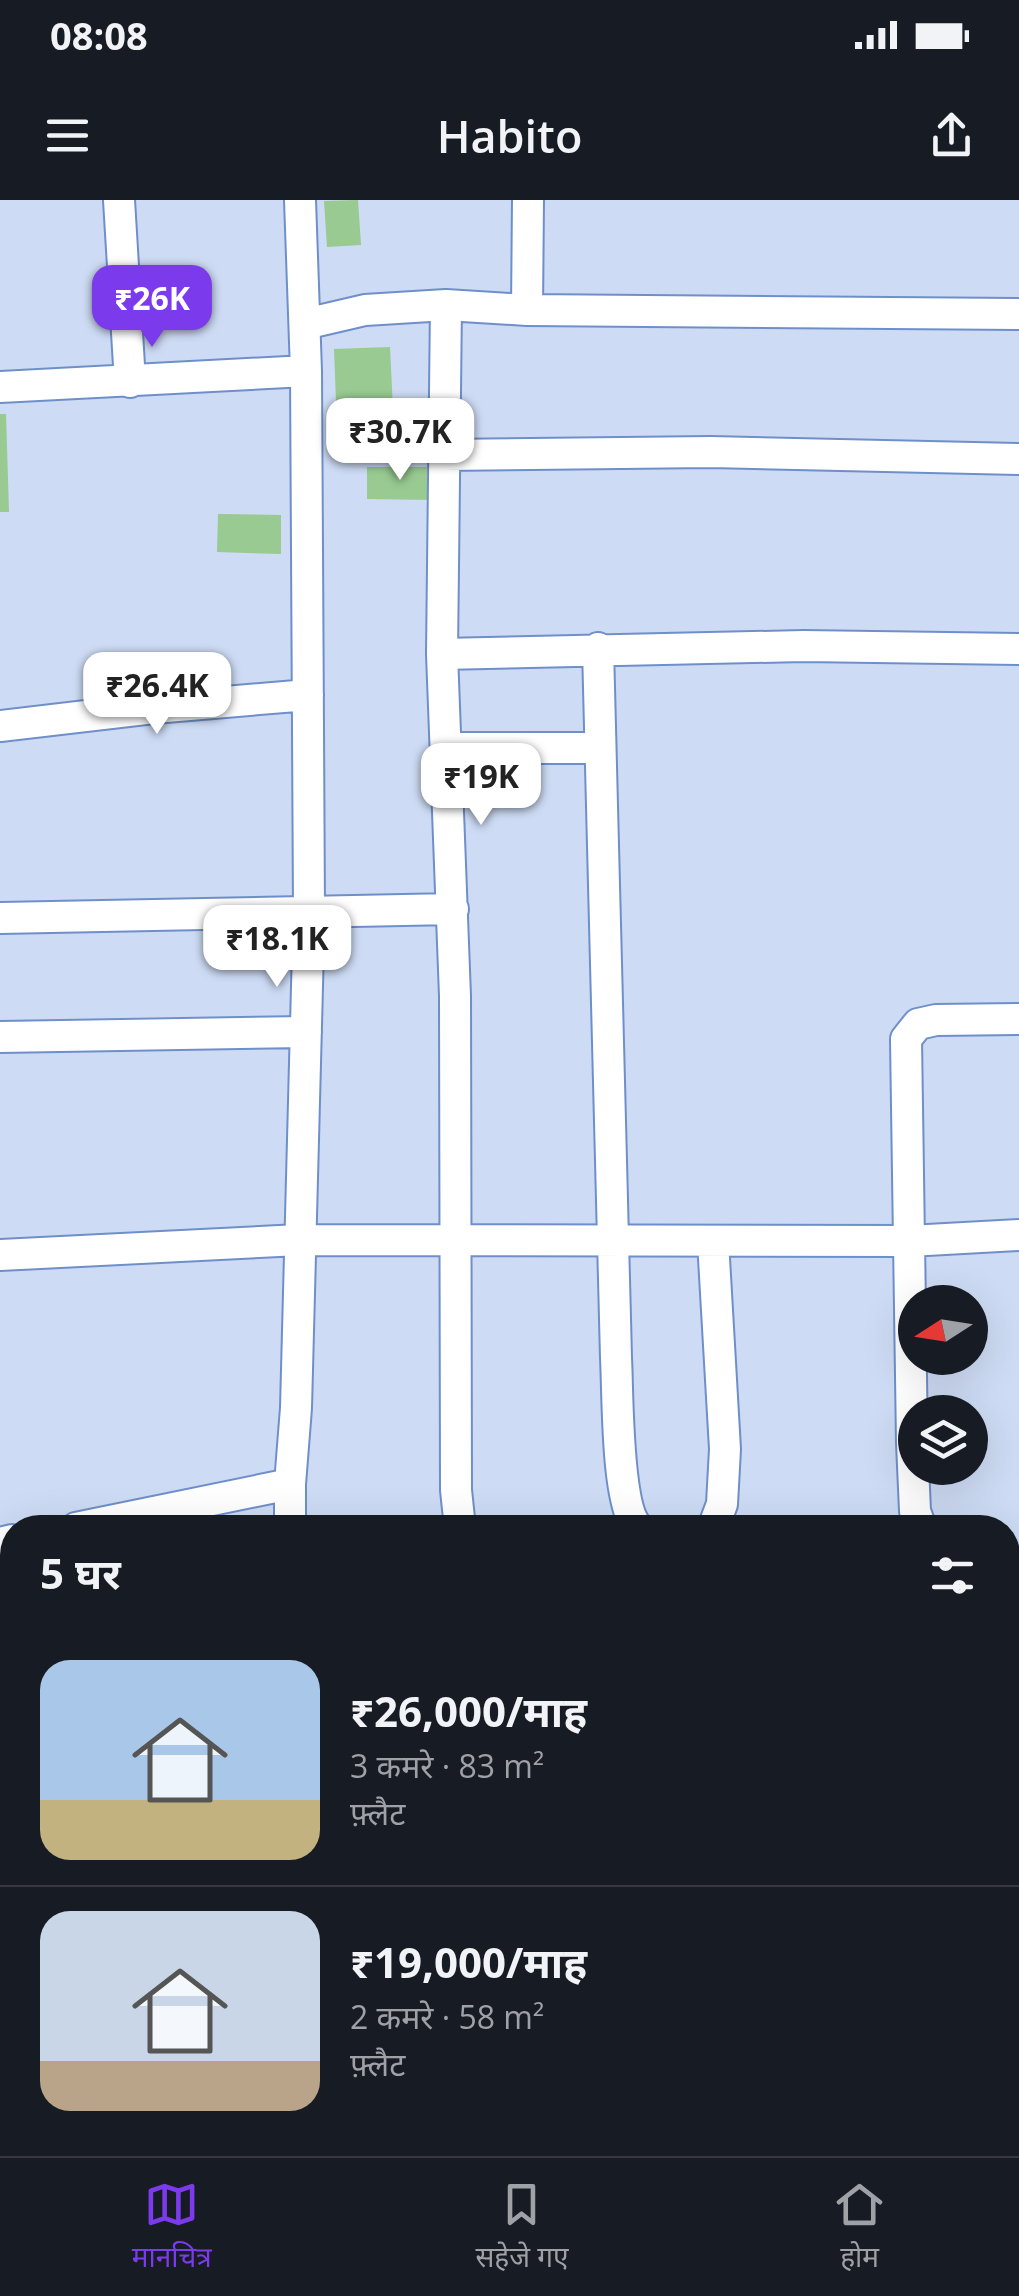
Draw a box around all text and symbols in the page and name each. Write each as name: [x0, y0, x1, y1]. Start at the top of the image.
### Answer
text: 08:08: [50, 9, 148, 61]
text: Habito: [437, 105, 582, 166]
icon: menu: [40, 108, 95, 163]
icon: share: [924, 108, 979, 163]
pin: ₹26K: [93, 265, 211, 350]
text: ₹26K: [114, 276, 190, 319]
pin: ₹30.7K: [319, 398, 481, 483]
text: ₹30.7K: [348, 409, 452, 452]
pin: ₹26.4K: [76, 652, 238, 737]
text: ₹26.4K: [105, 663, 209, 706]
pin: ₹19K: [422, 743, 540, 828]
text: ₹19K: [443, 754, 519, 797]
pin: ₹18.1K: [196, 905, 358, 990]
text: ₹18.1K: [225, 916, 329, 959]
north arrow: [898, 1285, 988, 1375]
map controls: [898, 1285, 988, 1485]
button: layers: [898, 1395, 988, 1485]
text: 5 घर: [40, 1544, 121, 1601]
icon: filters: [925, 1548, 980, 1603]
text: ₹26,000/माह: [350, 1682, 587, 1739]
icon: home: [120, 1700, 240, 1820]
text: 3 कमरे · 83 m²: [350, 1744, 544, 1787]
text: फ़्लैट: [350, 1791, 405, 1834]
text: ₹19,000/माह: [350, 1933, 587, 1990]
icon: home: [120, 1951, 240, 2071]
text: 2 कमरे · 58 m²: [350, 1995, 544, 2038]
text: फ़्लैट: [350, 2042, 405, 2085]
tab: मानचित्र: [132, 2177, 212, 2278]
tab: सहेजे गए: [475, 2177, 569, 2278]
tab: होम: [832, 2177, 887, 2278]

